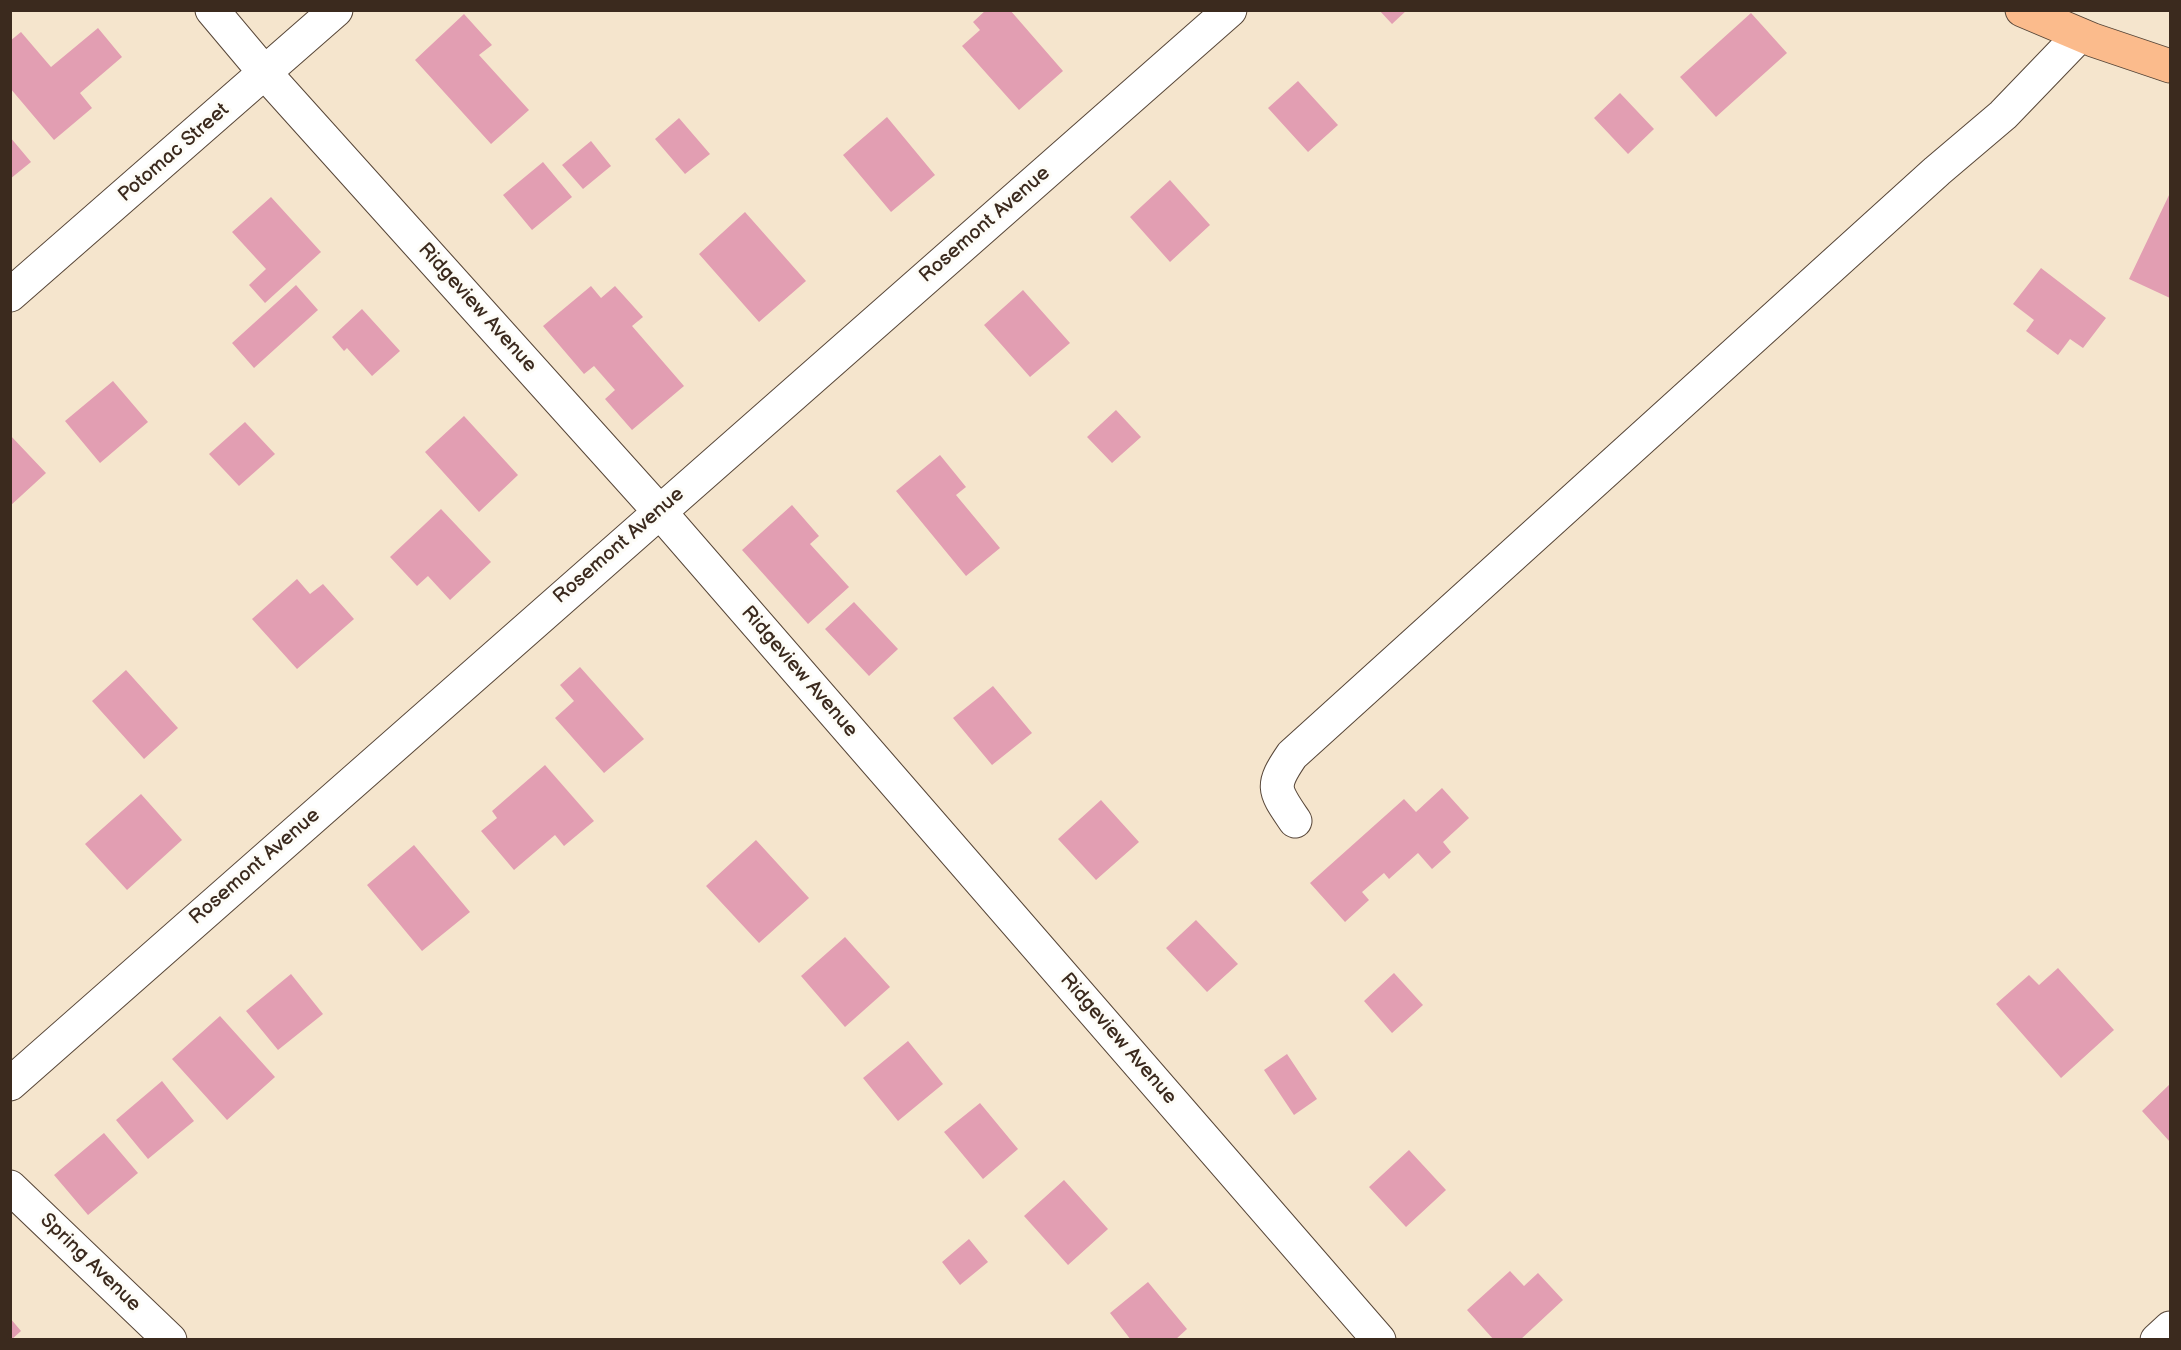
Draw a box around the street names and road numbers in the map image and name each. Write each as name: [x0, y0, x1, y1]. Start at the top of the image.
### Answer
street label: Potomac Street: [114, 98, 234, 208]
street label: Rosemont Avenue: [915, 162, 1055, 288]
street label: Ridgeview Avenue: [413, 238, 541, 378]
street label: Rosemont Avenue: [549, 483, 689, 609]
street label: Ridgeview Avenue: [736, 602, 862, 742]
street label: Rosemont Avenue: [185, 804, 325, 930]
street label: Ridgeview Avenue: [1055, 969, 1181, 1109]
street label: Spring Avenue: [35, 1209, 145, 1317]

